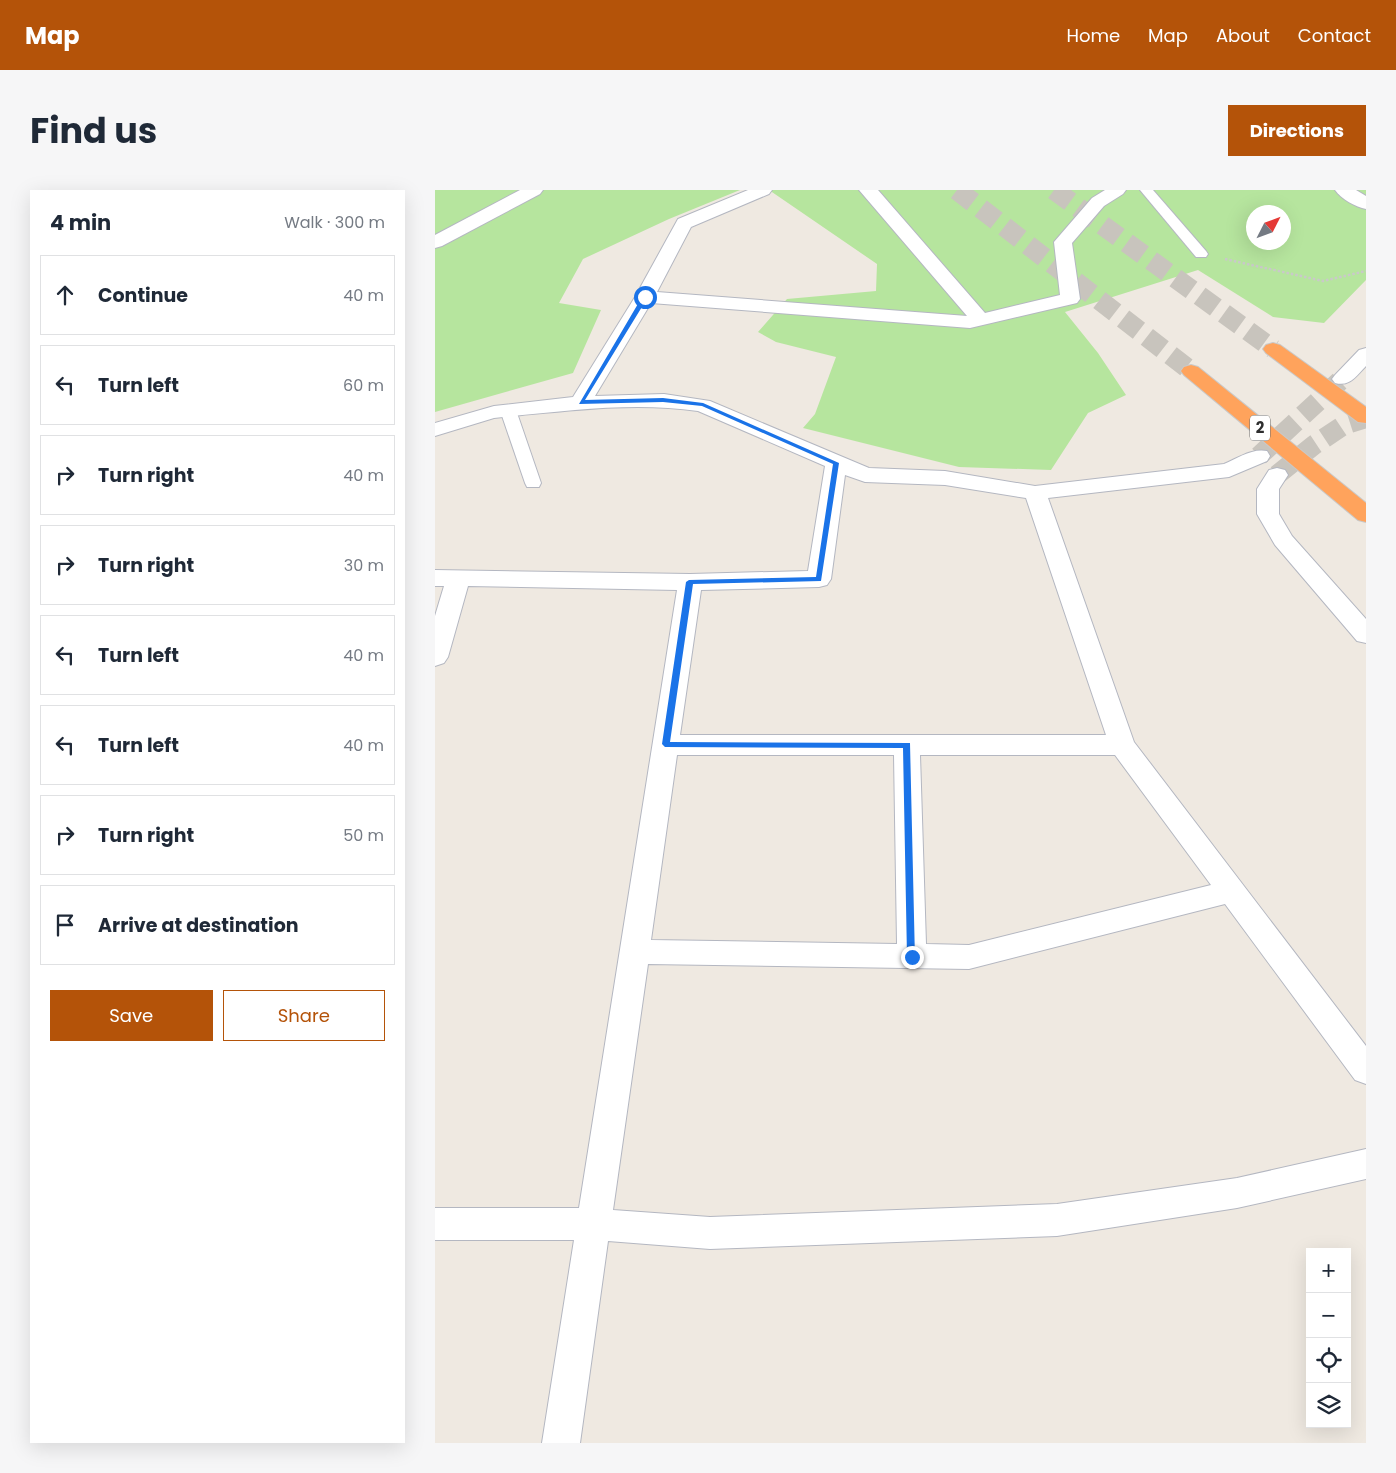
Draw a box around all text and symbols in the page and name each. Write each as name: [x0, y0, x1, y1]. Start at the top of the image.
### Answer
text: Map: [25, 19, 80, 52]
text: Home: [1066, 23, 1120, 48]
text: Map: [1148, 23, 1188, 48]
text: About: [1216, 23, 1270, 48]
text: Contact: [1298, 23, 1371, 48]
button: Directions: [1228, 105, 1366, 156]
text: Find us: [30, 106, 157, 155]
north arrow: [1246, 205, 1291, 250]
text: 4 min: [50, 208, 111, 237]
text: Walk · 300 m: [284, 211, 385, 234]
icon: ahead: [51, 281, 79, 309]
text: Continue: [98, 282, 188, 309]
text: 40 m: [343, 284, 384, 307]
route start: [634, 286, 657, 309]
icon: left: [51, 371, 79, 399]
text: Turn left: [98, 372, 179, 399]
text: 60 m: [343, 374, 384, 397]
road number: 2: [1250, 416, 1270, 440]
icon: right: [51, 461, 79, 489]
text: Turn right: [98, 462, 194, 489]
text: 40 m: [343, 464, 384, 487]
icon: right: [51, 551, 79, 579]
text: Turn right: [98, 552, 194, 579]
text: 30 m: [344, 554, 384, 577]
icon: left: [51, 641, 79, 669]
text: Turn left: [98, 642, 179, 669]
text: 40 m: [343, 644, 384, 667]
icon: left: [51, 731, 79, 759]
text: Turn left: [98, 732, 179, 759]
text: 40 m: [343, 734, 384, 757]
icon: right: [51, 821, 79, 849]
text: Turn right: [98, 822, 194, 849]
text: 50 m: [343, 824, 384, 847]
icon: arrive: [51, 911, 79, 939]
text: Arrive at destination: [98, 912, 299, 939]
route end: [901, 946, 924, 969]
button: Save: [50, 990, 213, 1041]
button: Share: [223, 990, 385, 1041]
map controls: [1306, 1248, 1351, 1428]
button: +: [1306, 1248, 1351, 1293]
button: −: [1306, 1293, 1351, 1338]
button: locate: [1306, 1338, 1351, 1383]
button: layers: [1306, 1383, 1351, 1428]

